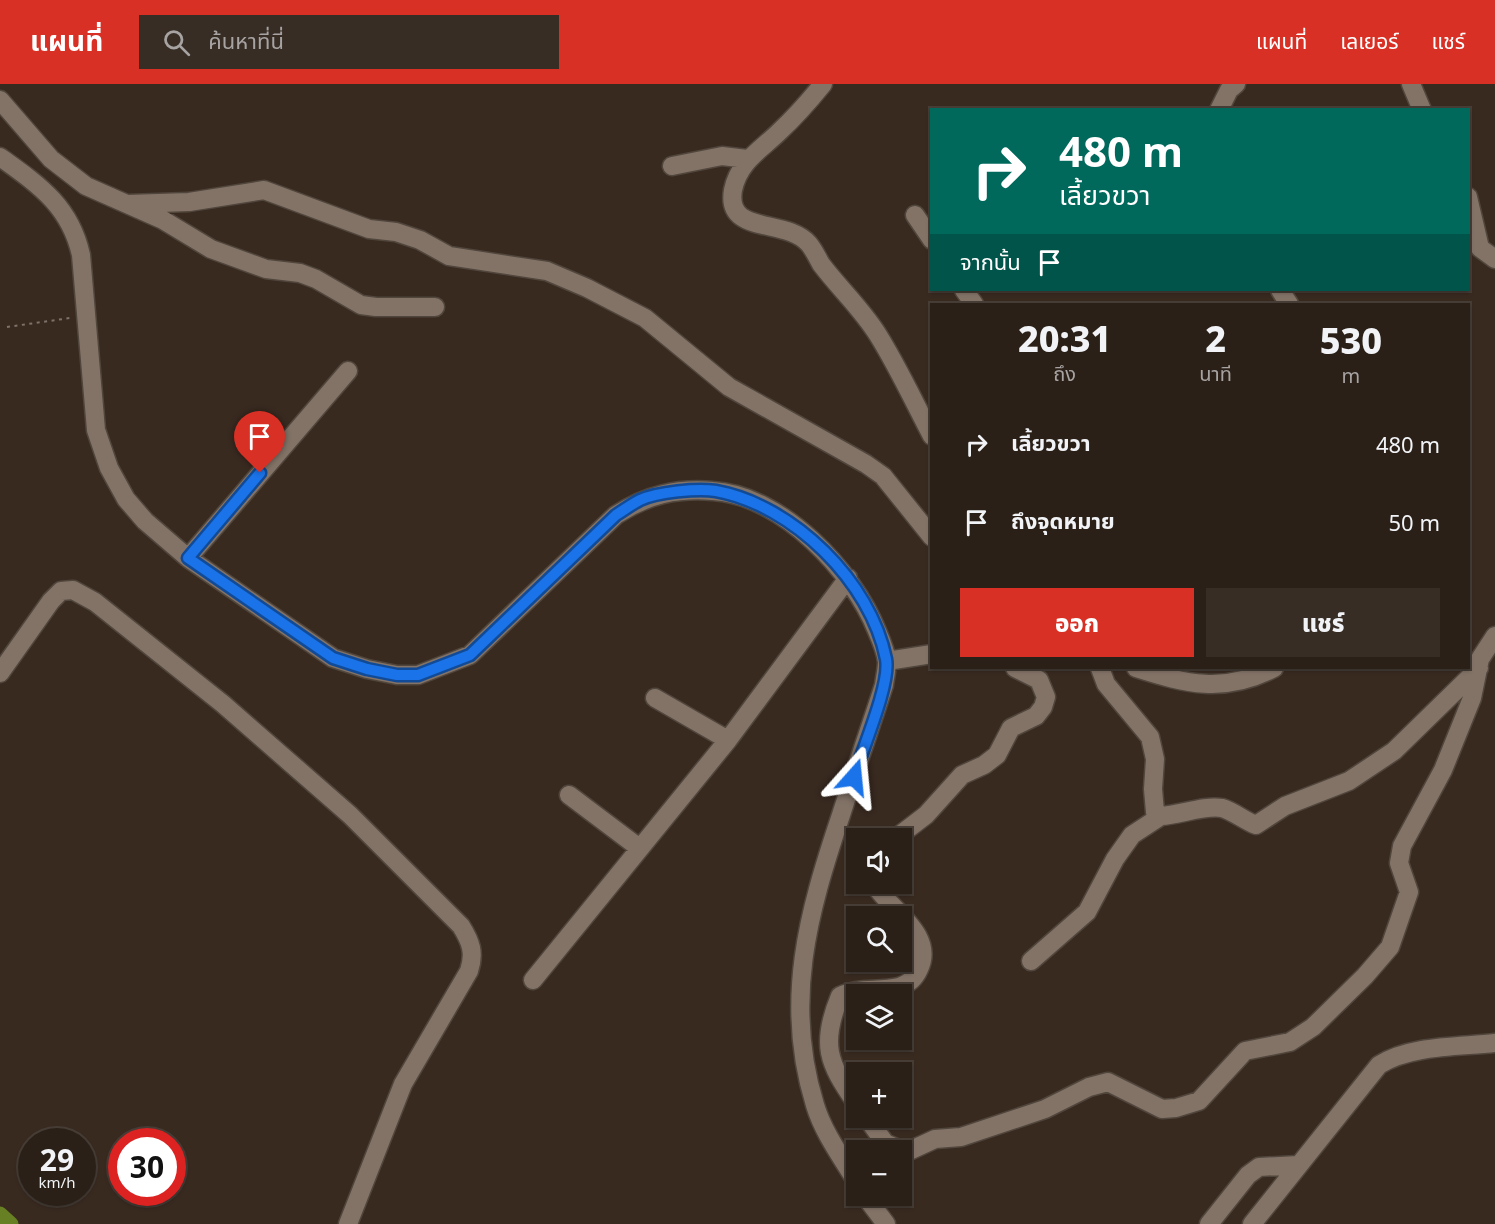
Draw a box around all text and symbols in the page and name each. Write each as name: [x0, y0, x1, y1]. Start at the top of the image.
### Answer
search box: [139, 15, 559, 69]
text: แผนที่: [30, 21, 103, 59]
text: ค้นหาที่นี่: [208, 25, 284, 55]
icon: search: [160, 26, 193, 59]
text: แผนที่: [1256, 27, 1307, 55]
text: เลเยอร์: [1340, 27, 1399, 55]
text: แชร์: [1432, 27, 1465, 55]
text: 480 m: [1059, 122, 1183, 179]
icon: right: [960, 132, 1038, 210]
text: เลี้ยวขวา: [1059, 176, 1150, 213]
text: จากนั้น: [960, 246, 1021, 276]
icon: arrive: [1033, 246, 1066, 279]
text: 20:31: [1018, 314, 1111, 363]
text: 2: [1205, 314, 1226, 363]
text: 530: [1320, 316, 1382, 365]
text: ถึง: [1053, 360, 1076, 387]
text: นาที: [1199, 360, 1232, 387]
text: m: [1342, 362, 1360, 389]
pin: [234, 411, 285, 473]
icon: arrive: [243, 420, 276, 453]
text: เลี้ยวขวา: [1011, 427, 1091, 457]
icon: right: [960, 428, 993, 461]
text: 480 m: [1376, 429, 1440, 459]
text: ถึงจุดหมาย: [1011, 505, 1115, 535]
icon: arrive: [960, 506, 993, 539]
text: 50 m: [1389, 507, 1440, 537]
button: ออก: [960, 588, 1194, 657]
button: แชร์: [1206, 588, 1440, 657]
position arrow: [822, 745, 886, 809]
map controls: [846, 828, 912, 1206]
button: sound: [846, 828, 912, 894]
button: search: [846, 906, 912, 972]
button: layers: [846, 984, 912, 1050]
button: +: [846, 1062, 912, 1128]
speed limit sign: 30: [108, 1128, 186, 1206]
text: 29: [40, 1139, 74, 1180]
button: −: [846, 1140, 912, 1206]
text: km/h: [39, 1172, 75, 1192]

